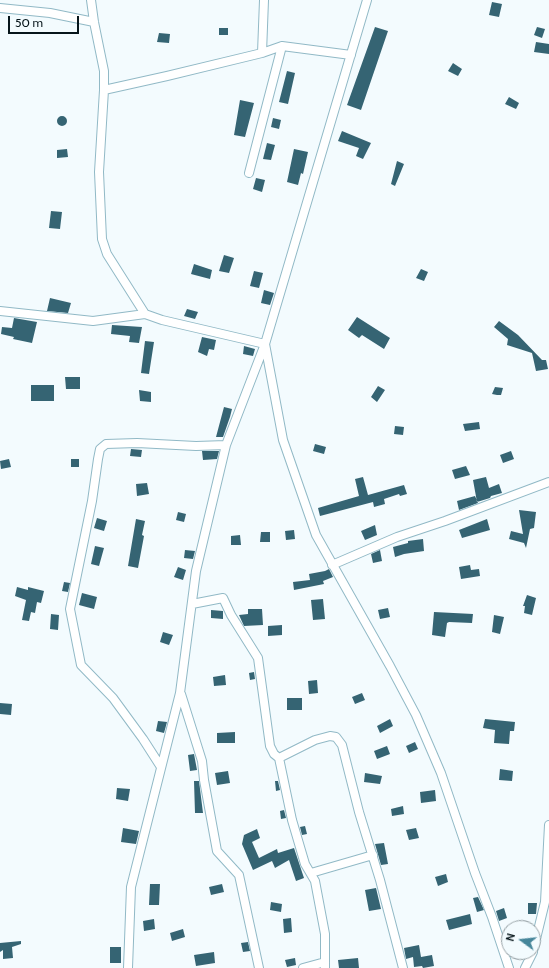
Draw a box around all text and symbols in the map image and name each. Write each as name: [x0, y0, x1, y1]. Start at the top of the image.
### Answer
scale bar: [10, 8, 81, 34]
text: 50 m: [15, 15, 43, 30]
north arrow: [501, 920, 541, 960]
text: N: [503, 932, 518, 943]

